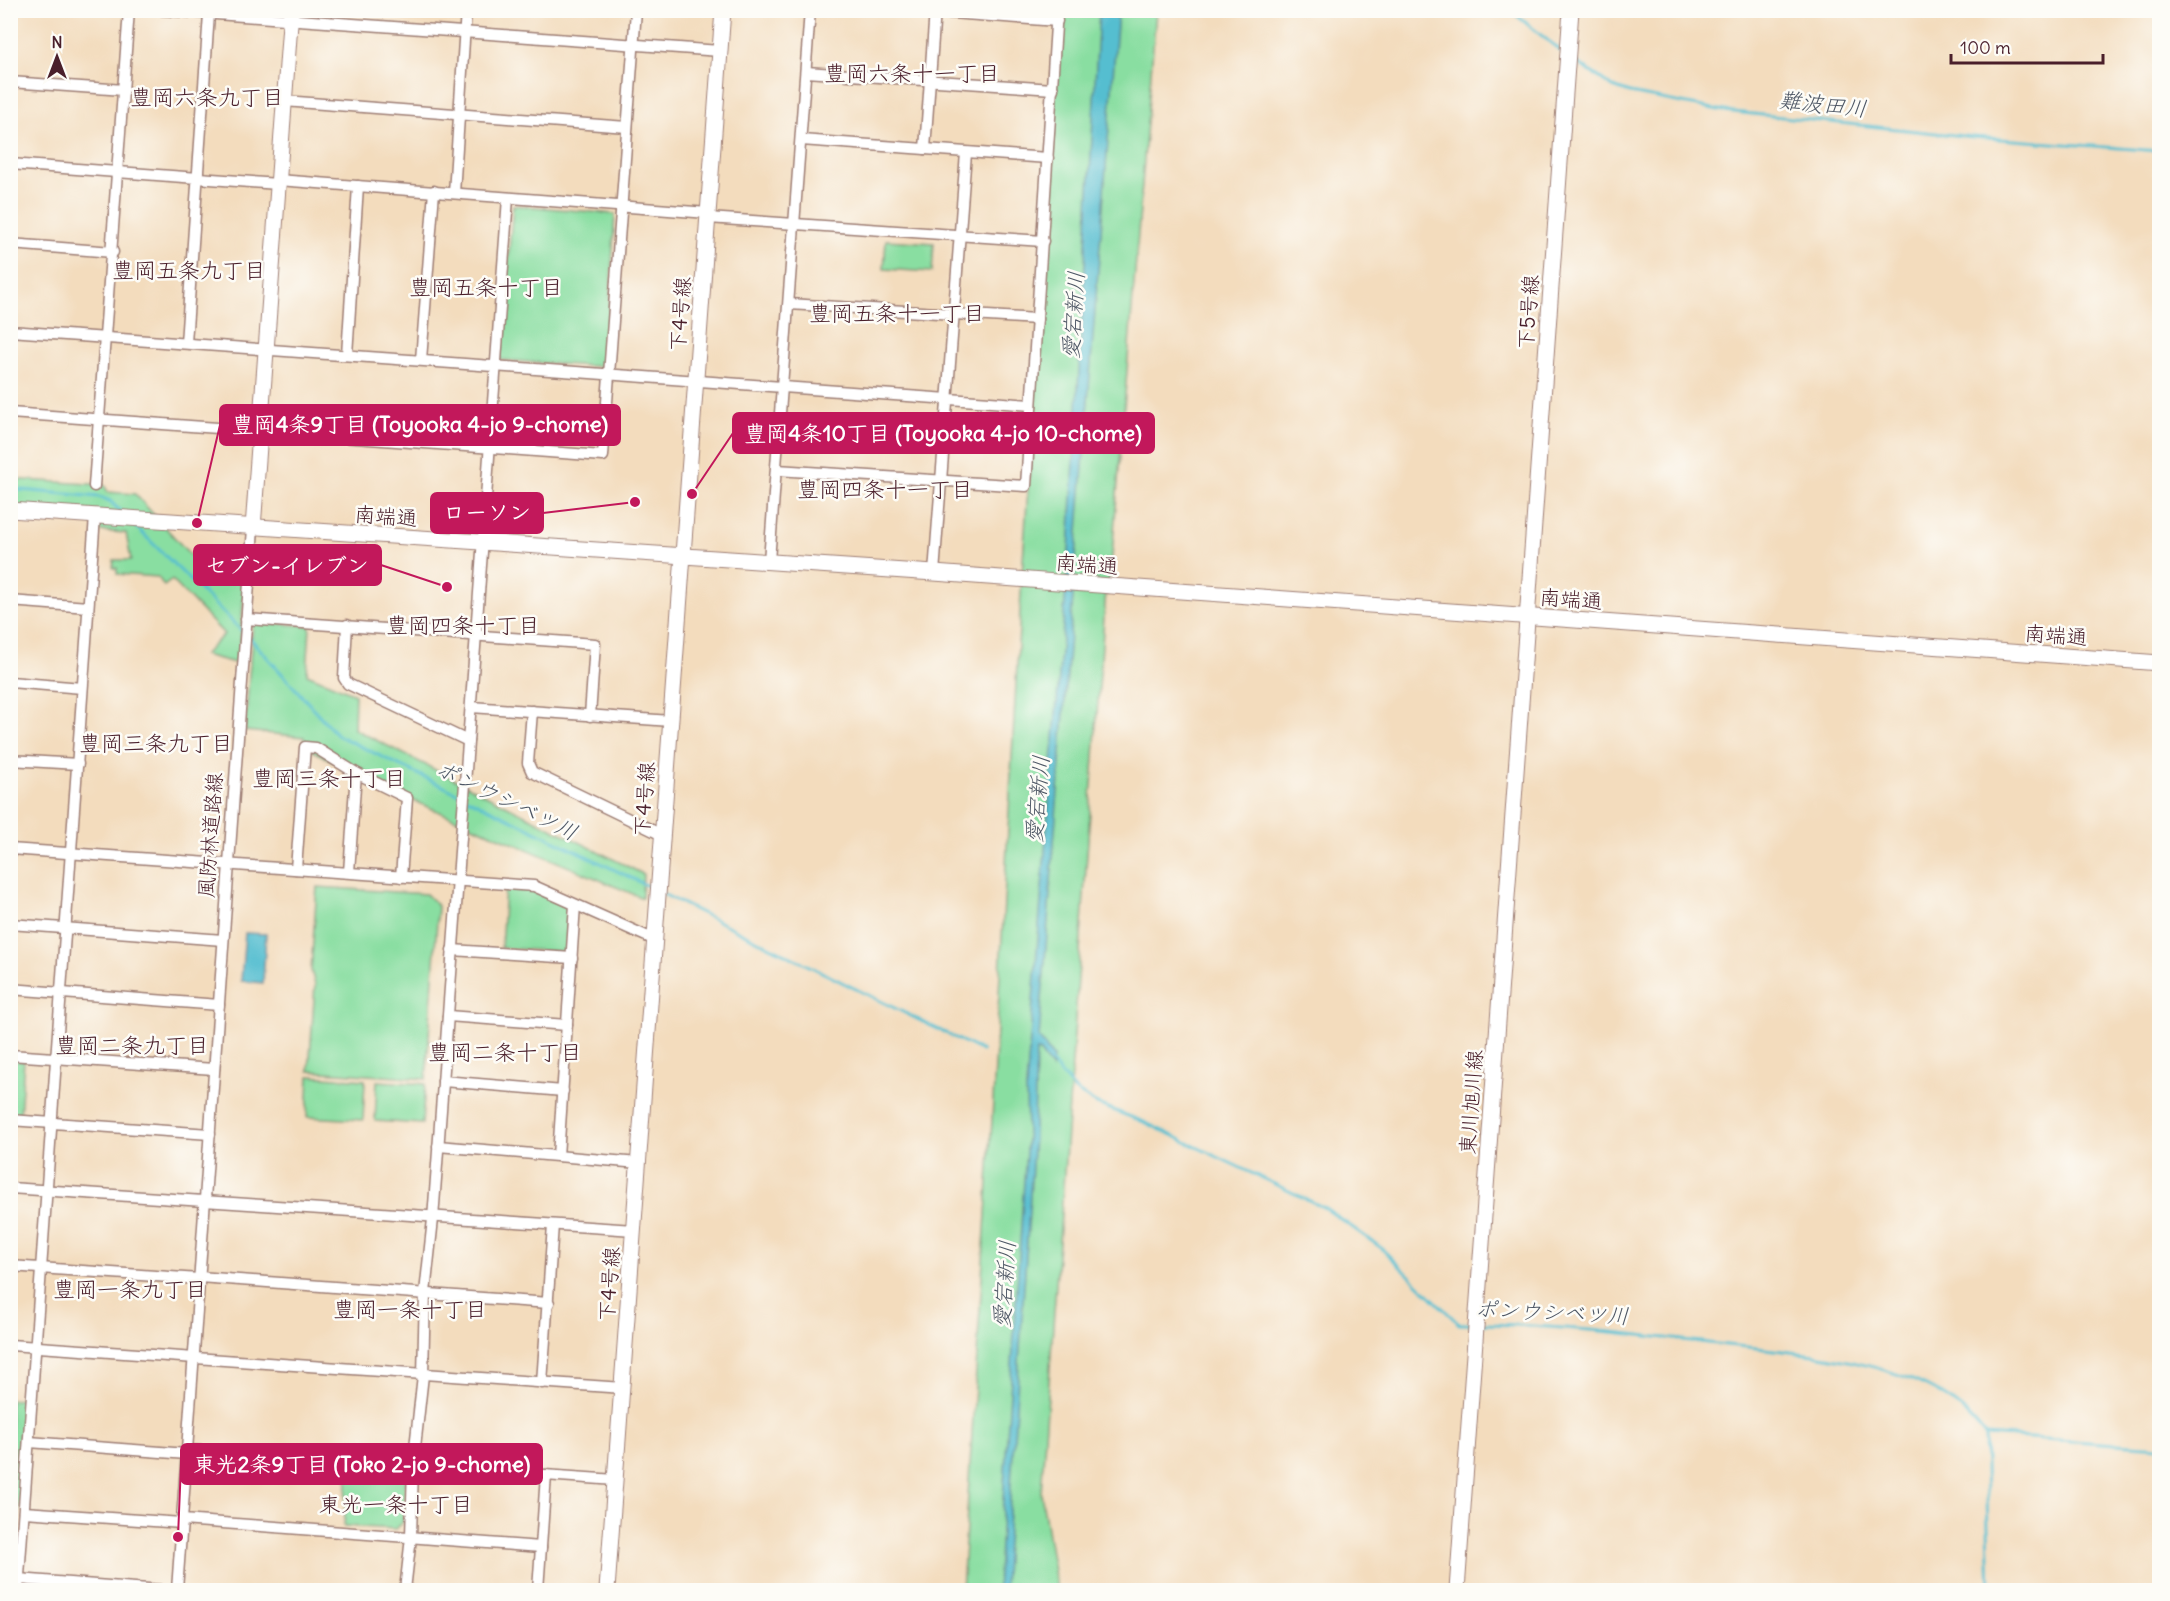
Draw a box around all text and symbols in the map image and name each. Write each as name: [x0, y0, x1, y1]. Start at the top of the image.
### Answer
north arrow: [27, 27, 87, 87]
scale bar: [1951, 27, 2102, 65]
text: N: [51, 32, 63, 52]
text: 100 m: [1960, 36, 2011, 59]
district label: 豊岡六条十一丁目: [824, 59, 1000, 87]
district label: 豊岡六条九丁目: [130, 83, 284, 111]
water label: 難波田川: [1778, 85, 1868, 123]
district label: 豊岡五条九丁目: [112, 256, 266, 284]
water label: 愛宕新川: [1056, 270, 1090, 360]
district label: 豊岡五条十丁目: [409, 273, 563, 301]
street label: 下5号線: [1512, 274, 1544, 350]
street label: 下4号線: [664, 276, 696, 352]
district label: 豊岡五条十一丁目: [809, 299, 985, 327]
callout: 豊岡4条9丁目 (Toyooka 4-jo 9-chome): [220, 405, 620, 445]
text: 豊岡4条9丁目 (Toyooka 4-jo 9-chome): [232, 410, 609, 438]
callout: 豊岡4条10丁目 (Toyooka 4-jo 10-chome): [733, 413, 1154, 453]
text: 豊岡4条10丁目 (Toyooka 4-jo 10-chome): [744, 419, 1142, 447]
district label: 豊岡四条十一丁目: [797, 475, 973, 503]
callout: ローソン: [431, 493, 543, 533]
text: ローソン: [443, 498, 531, 526]
street label: 南端通: [354, 500, 418, 532]
callout: セブン-イレブン: [194, 545, 381, 585]
street label: 南端通: [1055, 548, 1119, 580]
text: セブン-イレブン: [205, 551, 369, 579]
street label: 南端通: [1539, 583, 1603, 615]
district label: 豊岡四条十丁目: [386, 611, 540, 639]
street label: 南端通: [2024, 619, 2088, 651]
district label: 豊岡三条九丁目: [79, 729, 233, 757]
water label: ポンウシベツ川: [432, 754, 582, 846]
water label: 愛宕新川: [1019, 754, 1055, 844]
street label: 下4号線: [628, 761, 660, 837]
district label: 豊岡三条十丁目: [252, 764, 406, 792]
street label: 風防林道路線: [192, 771, 228, 899]
district label: 豊岡二条九丁目: [55, 1031, 209, 1059]
district label: 豊岡二条十丁目: [428, 1038, 582, 1066]
street label: 東川旭川線: [1454, 1049, 1488, 1155]
water label: 愛宕新川: [987, 1239, 1021, 1329]
street label: 下4号線: [593, 1246, 625, 1322]
district label: 豊岡一条九丁目: [53, 1275, 207, 1303]
water label: ポンウシベツ川: [1474, 1294, 1630, 1330]
district label: 豊岡一条十丁目: [333, 1295, 487, 1323]
callout: 東光2条9丁目 (Toko 2-jo 9-chome): [181, 1444, 542, 1484]
text: 東光2条9丁目 (Toko 2-jo 9-chome): [193, 1450, 531, 1478]
district label: 東光一条十丁目: [319, 1490, 473, 1518]

